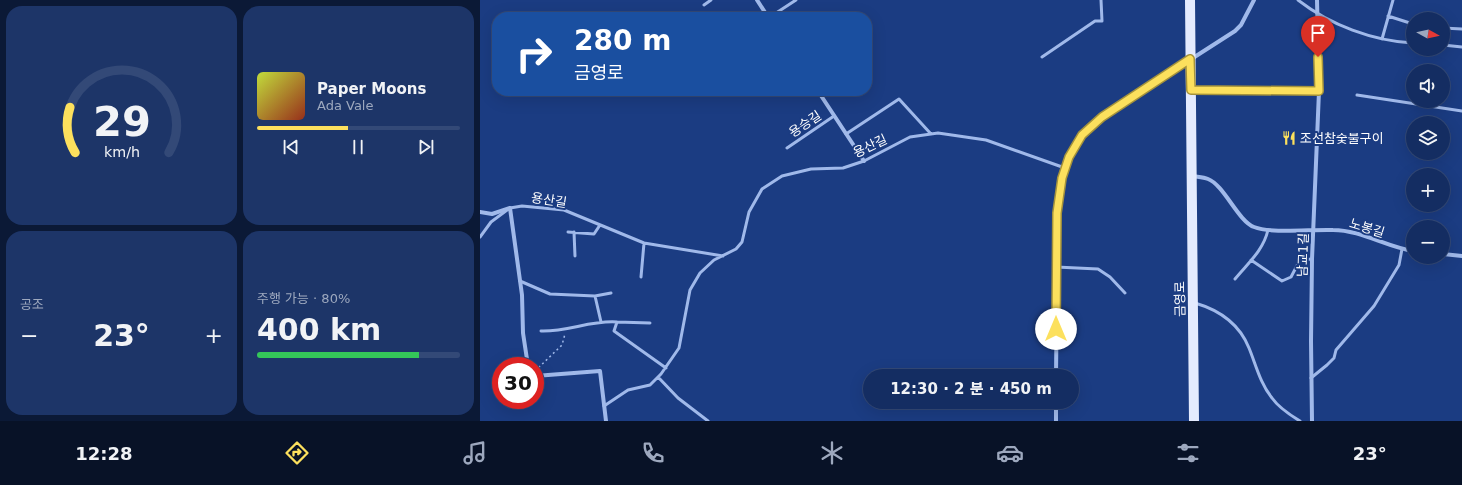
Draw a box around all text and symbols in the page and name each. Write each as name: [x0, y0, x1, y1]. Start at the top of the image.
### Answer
north arrow: [1406, 12, 1450, 56]
map controls: [1406, 12, 1450, 264]
pin: [1301, 16, 1335, 57]
icon: arrive: [1307, 22, 1329, 44]
text: 280 m: [574, 24, 671, 57]
icon: right: [508, 28, 560, 80]
text: 금영로: [574, 62, 624, 83]
button: sound: [1406, 64, 1450, 108]
text: Paper Moons: [317, 80, 426, 98]
text: 29: [93, 97, 150, 146]
text: Ada Vale: [317, 98, 373, 113]
street label: 용승길: [786, 108, 824, 140]
button: layers: [1406, 116, 1450, 160]
restaurant icon: 조선참숯불구이: [1281, 130, 1297, 146]
place label: 조선참숯불구이: [1300, 131, 1384, 146]
street label: 용산길: [851, 132, 889, 160]
icon: previous: [280, 136, 302, 158]
icon: pause: [347, 136, 369, 158]
icon: next: [415, 136, 437, 158]
text: km/h: [103, 144, 140, 160]
button: +: [1406, 168, 1450, 212]
street label: 용산길: [530, 190, 568, 210]
street label: 노봉길: [1348, 216, 1386, 240]
button: −: [1406, 220, 1450, 264]
street label: 남교1길: [1295, 233, 1311, 277]
street label: 금영로: [1172, 281, 1188, 317]
text: 주행 가능 · 80%: [257, 291, 350, 306]
text: 공조: [20, 297, 44, 312]
position arrow: [1035, 308, 1077, 350]
text: 400 km: [257, 312, 381, 347]
text: 23°: [93, 318, 150, 353]
text: −: [20, 323, 38, 348]
text: +: [205, 323, 223, 348]
speed limit sign: 30: [492, 357, 544, 409]
text: 12:30 · 2 분 · 450 m: [890, 380, 1052, 398]
icon: directions: [283, 439, 311, 467]
icon: music: [461, 439, 489, 467]
icon: phone: [639, 439, 667, 467]
icon: climate: [818, 439, 846, 467]
icon: car: [996, 439, 1024, 467]
icon: filters: [1174, 439, 1202, 467]
text: 12:28: [75, 443, 132, 464]
text: 23°: [1353, 443, 1387, 464]

